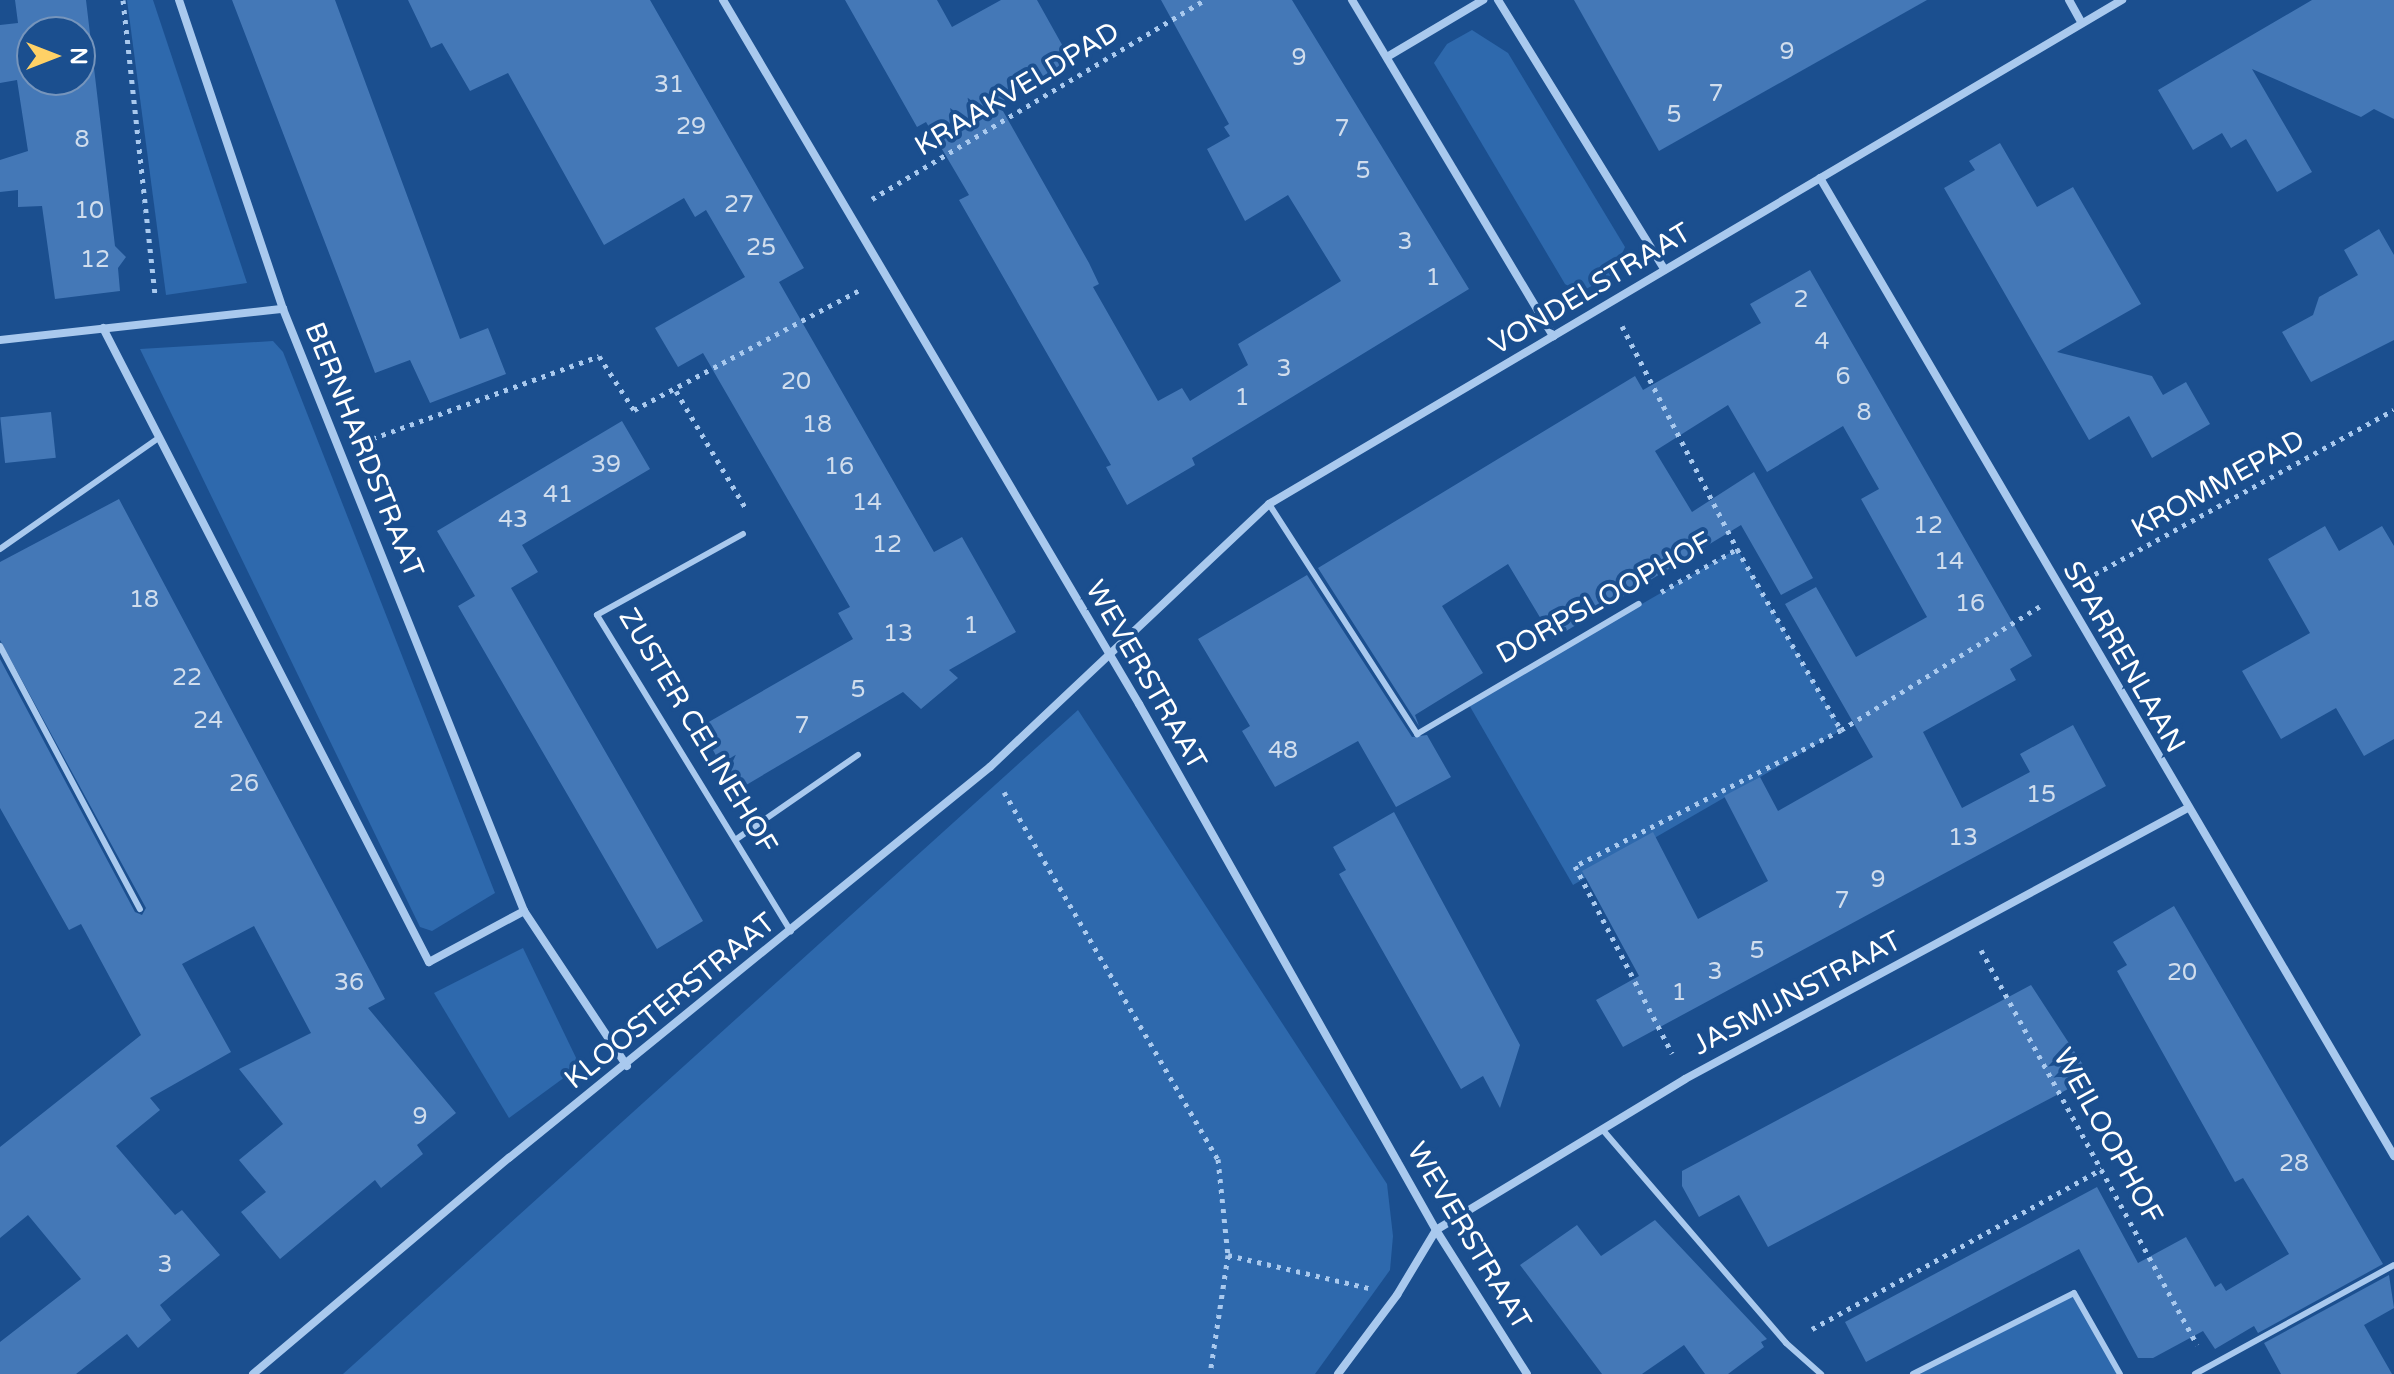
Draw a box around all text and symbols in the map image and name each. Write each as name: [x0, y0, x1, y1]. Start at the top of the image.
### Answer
street label: KRAAKVELDPAD: [909, 15, 1125, 163]
north arrow: [16, 16, 96, 96]
house number: 9: [1779, 38, 1795, 66]
house number: 9: [1291, 44, 1307, 72]
text: N: [65, 47, 91, 65]
house number: 31: [654, 71, 684, 99]
house number: 7: [1708, 80, 1724, 108]
house number: 5: [1666, 101, 1682, 129]
house number: 29: [676, 113, 706, 141]
house number: 7: [1334, 115, 1350, 143]
house number: 8: [74, 126, 90, 154]
house number: 5: [1355, 157, 1371, 185]
house number: 27: [724, 191, 754, 219]
house number: 10: [74, 197, 104, 225]
street label: VONDELSTRAAT: [1483, 216, 1697, 362]
house number: 3: [1397, 228, 1413, 256]
house number: 25: [746, 234, 776, 262]
house number: 12: [80, 246, 110, 274]
house number: 1: [1425, 264, 1441, 292]
house number: 2: [1793, 286, 1809, 314]
street label: BERNHARDSTRAAT: [297, 317, 431, 583]
house number: 4: [1814, 328, 1830, 356]
house number: 3: [1276, 355, 1292, 383]
house number: 6: [1835, 363, 1851, 391]
house number: 20: [781, 368, 811, 396]
house number: 1: [1234, 384, 1250, 412]
house number: 8: [1856, 399, 1872, 427]
house number: 18: [802, 411, 832, 439]
street label: KROMMEPAD: [2126, 423, 2310, 545]
house number: 39: [591, 451, 621, 479]
house number: 16: [824, 453, 854, 481]
house number: 41: [543, 481, 573, 509]
house number: 14: [852, 489, 882, 517]
house number: 43: [498, 506, 528, 534]
house number: 12: [1913, 512, 1943, 540]
street label: DORPSLOOPHOF: [1490, 525, 1718, 671]
house number: 12: [872, 531, 902, 559]
house number: 14: [1934, 548, 1964, 576]
street label: SPARRENLAAN: [2056, 555, 2192, 759]
street label: WEVERSTRAAT: [1078, 574, 1214, 776]
house number: 18: [129, 586, 159, 614]
house number: 16: [1955, 590, 1985, 618]
street label: ZUSTER CELINEHOF: [611, 602, 785, 860]
house number: 1: [963, 612, 979, 640]
house number: 13: [883, 620, 913, 648]
house number: 22: [172, 664, 202, 692]
house number: 5: [850, 676, 866, 704]
house number: 24: [193, 707, 223, 735]
house number: 7: [794, 712, 810, 740]
house number: 48: [1268, 737, 1298, 765]
house number: 26: [229, 770, 259, 798]
house number: 15: [2026, 781, 2056, 809]
house number: 13: [1948, 824, 1978, 852]
house number: 9: [1870, 866, 1886, 894]
house number: 7: [1834, 887, 1850, 915]
street label: KLOOSTERSTRAAT: [558, 906, 782, 1096]
street label: JASMIJNSTRAAT: [1687, 924, 1907, 1062]
house number: 5: [1749, 937, 1765, 965]
house number: 3: [1707, 958, 1723, 986]
house number: 20: [2167, 959, 2197, 987]
house number: 36: [334, 969, 364, 997]
house number: 1: [1671, 979, 1687, 1007]
street label: WEILOOPHOF: [2046, 1042, 2170, 1230]
house number: 9: [412, 1103, 428, 1131]
street label: WEVERSTRAAT: [1400, 1136, 1538, 1336]
house number: 28: [2279, 1150, 2309, 1178]
house number: 3: [157, 1251, 173, 1279]

